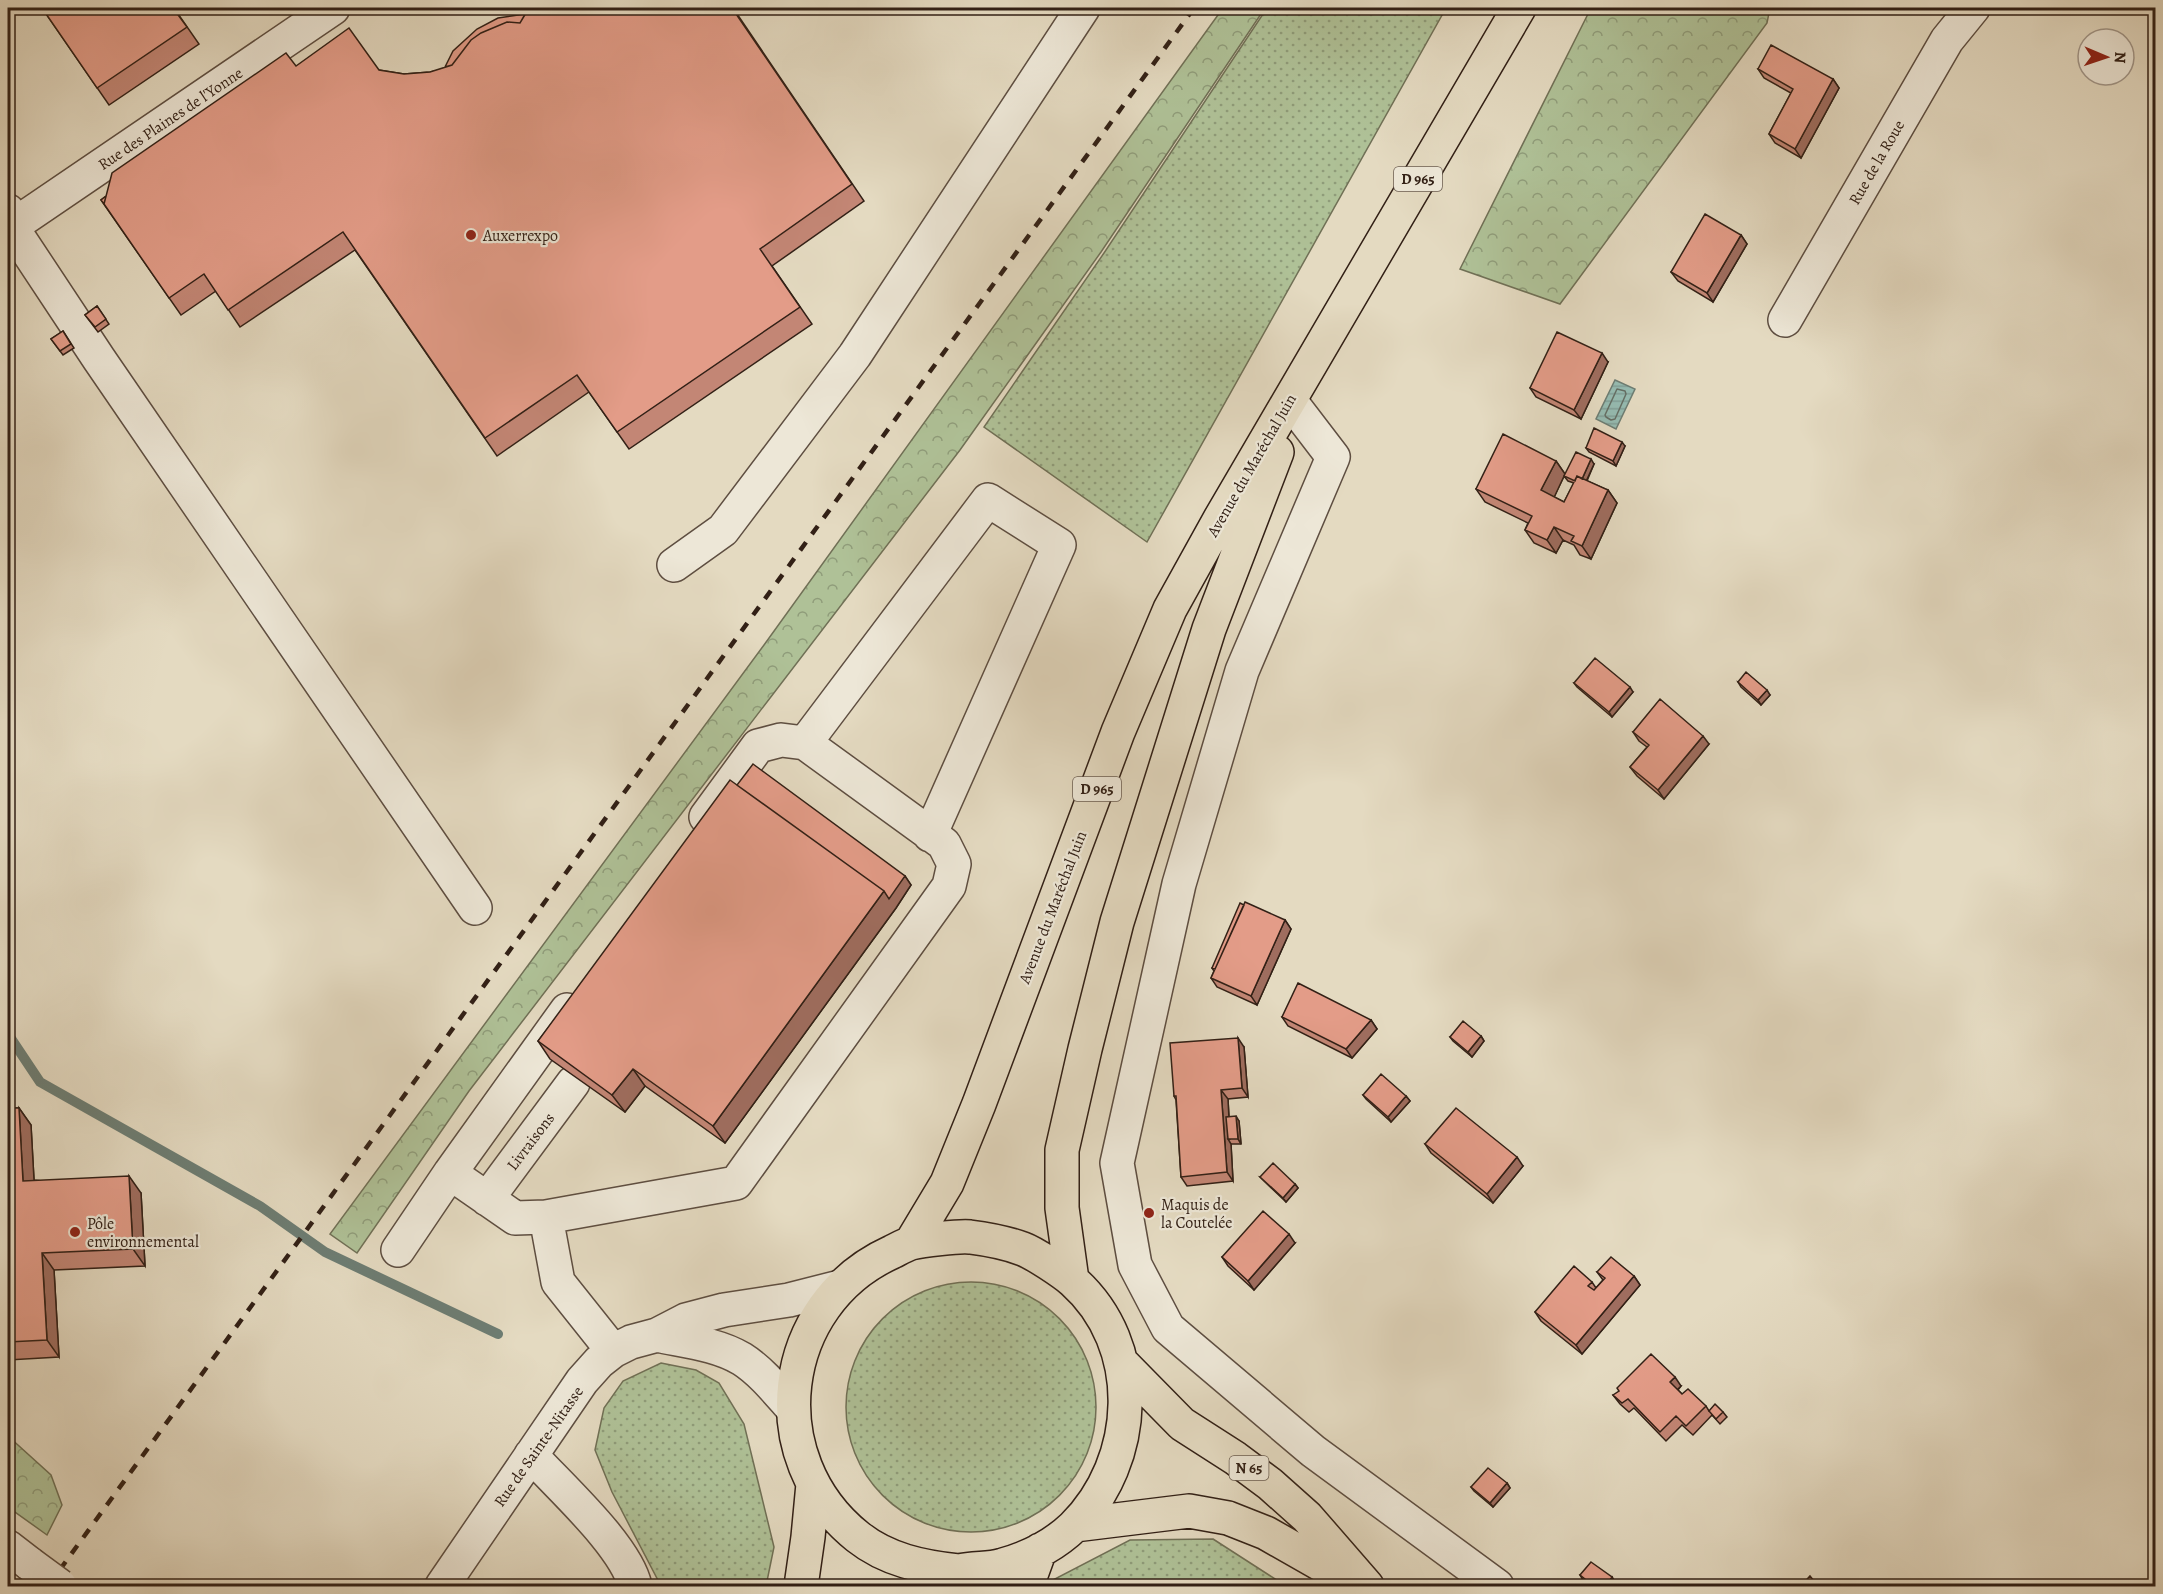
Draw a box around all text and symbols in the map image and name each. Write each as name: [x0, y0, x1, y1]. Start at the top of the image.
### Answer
north arrow: [2076, 27, 2136, 87]
text: N: [2109, 51, 2131, 64]
street label: Rue des Plaines de l'Yonne: [94, 62, 247, 176]
street label: Rue de la Roue: [1844, 116, 1910, 209]
road number: D 965: [1394, 167, 1442, 191]
place label: Auxerrexpo: [482, 225, 558, 247]
marker: Auxerrexpo: [464, 228, 478, 242]
street label: Avenue du Maréchal Juin: [1201, 390, 1302, 542]
road number: D 965: [1073, 777, 1121, 801]
street label: Avenue du Maréchal Juin: [1013, 828, 1092, 988]
street label: Livraisons: [502, 1108, 560, 1175]
place label: Maquis de la Coutelée: [1161, 1194, 1233, 1234]
marker: Maquis de la Coutelée: [1142, 1206, 1156, 1220]
place label: Pôle environnemental: [87, 1213, 199, 1253]
marker: Pôle environnemental: [68, 1225, 82, 1239]
street label: Rue de Sainte-Nitasse: [489, 1382, 589, 1511]
road number: N 65: [1230, 1456, 1268, 1480]

